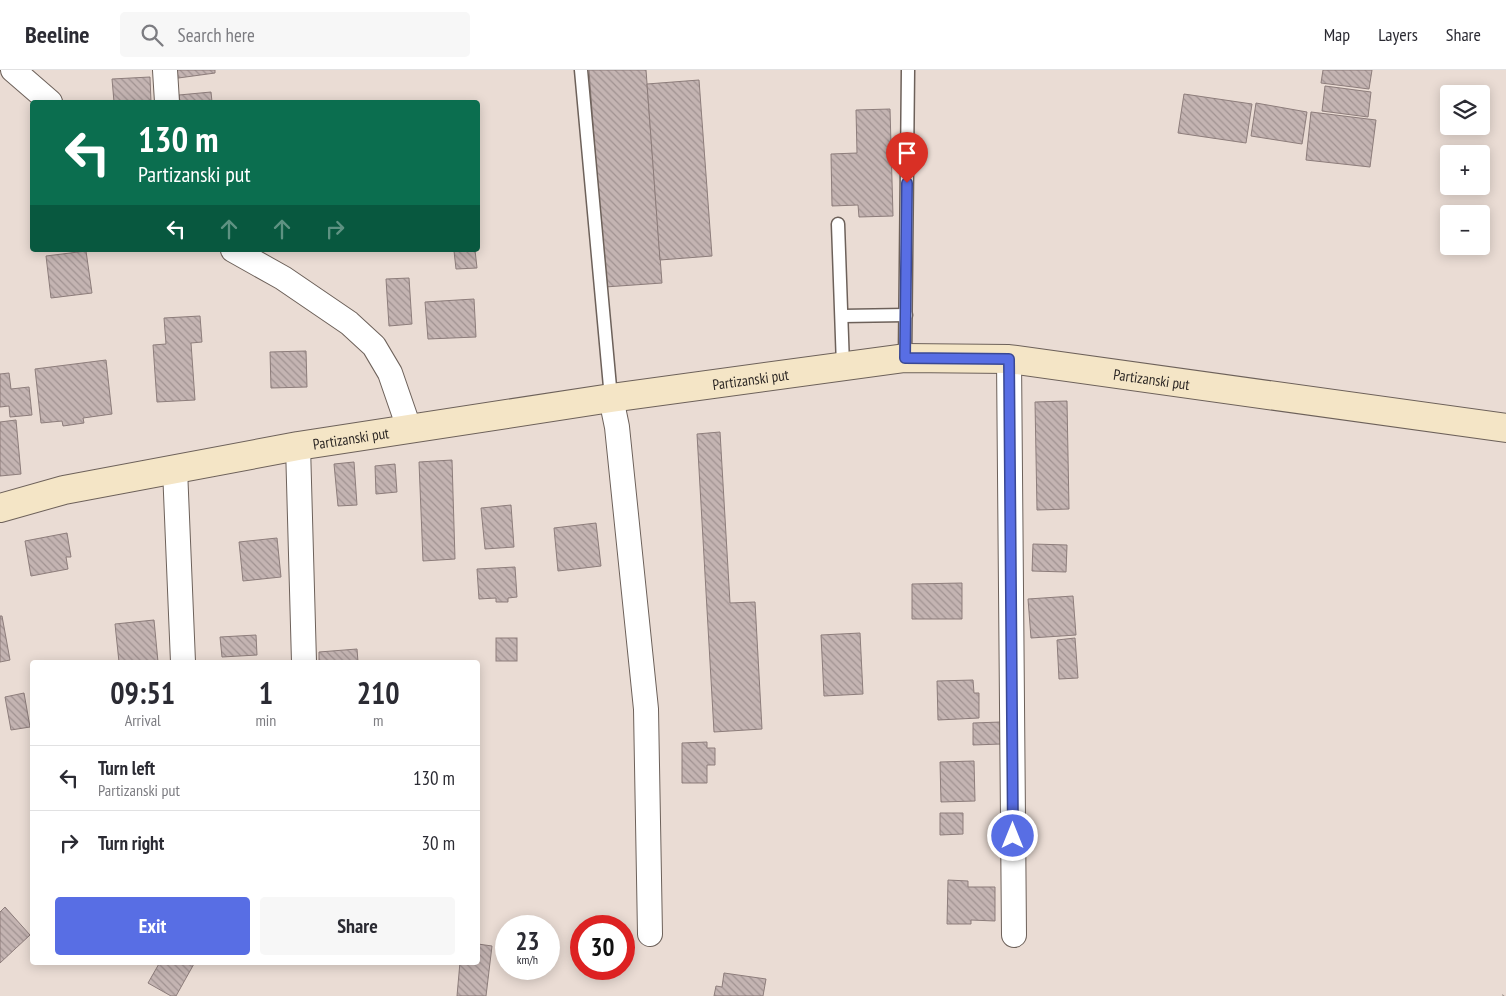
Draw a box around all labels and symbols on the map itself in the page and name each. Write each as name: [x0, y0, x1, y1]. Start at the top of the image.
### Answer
pin: [886, 132, 928, 183]
street label: Partizanski put: [711, 364, 790, 394]
street label: Partizanski put: [1112, 364, 1191, 394]
street label: Partizanski put: [311, 423, 390, 453]
position arrow: [986, 809, 1038, 861]
speed limit sign: 30: [570, 915, 635, 980]

